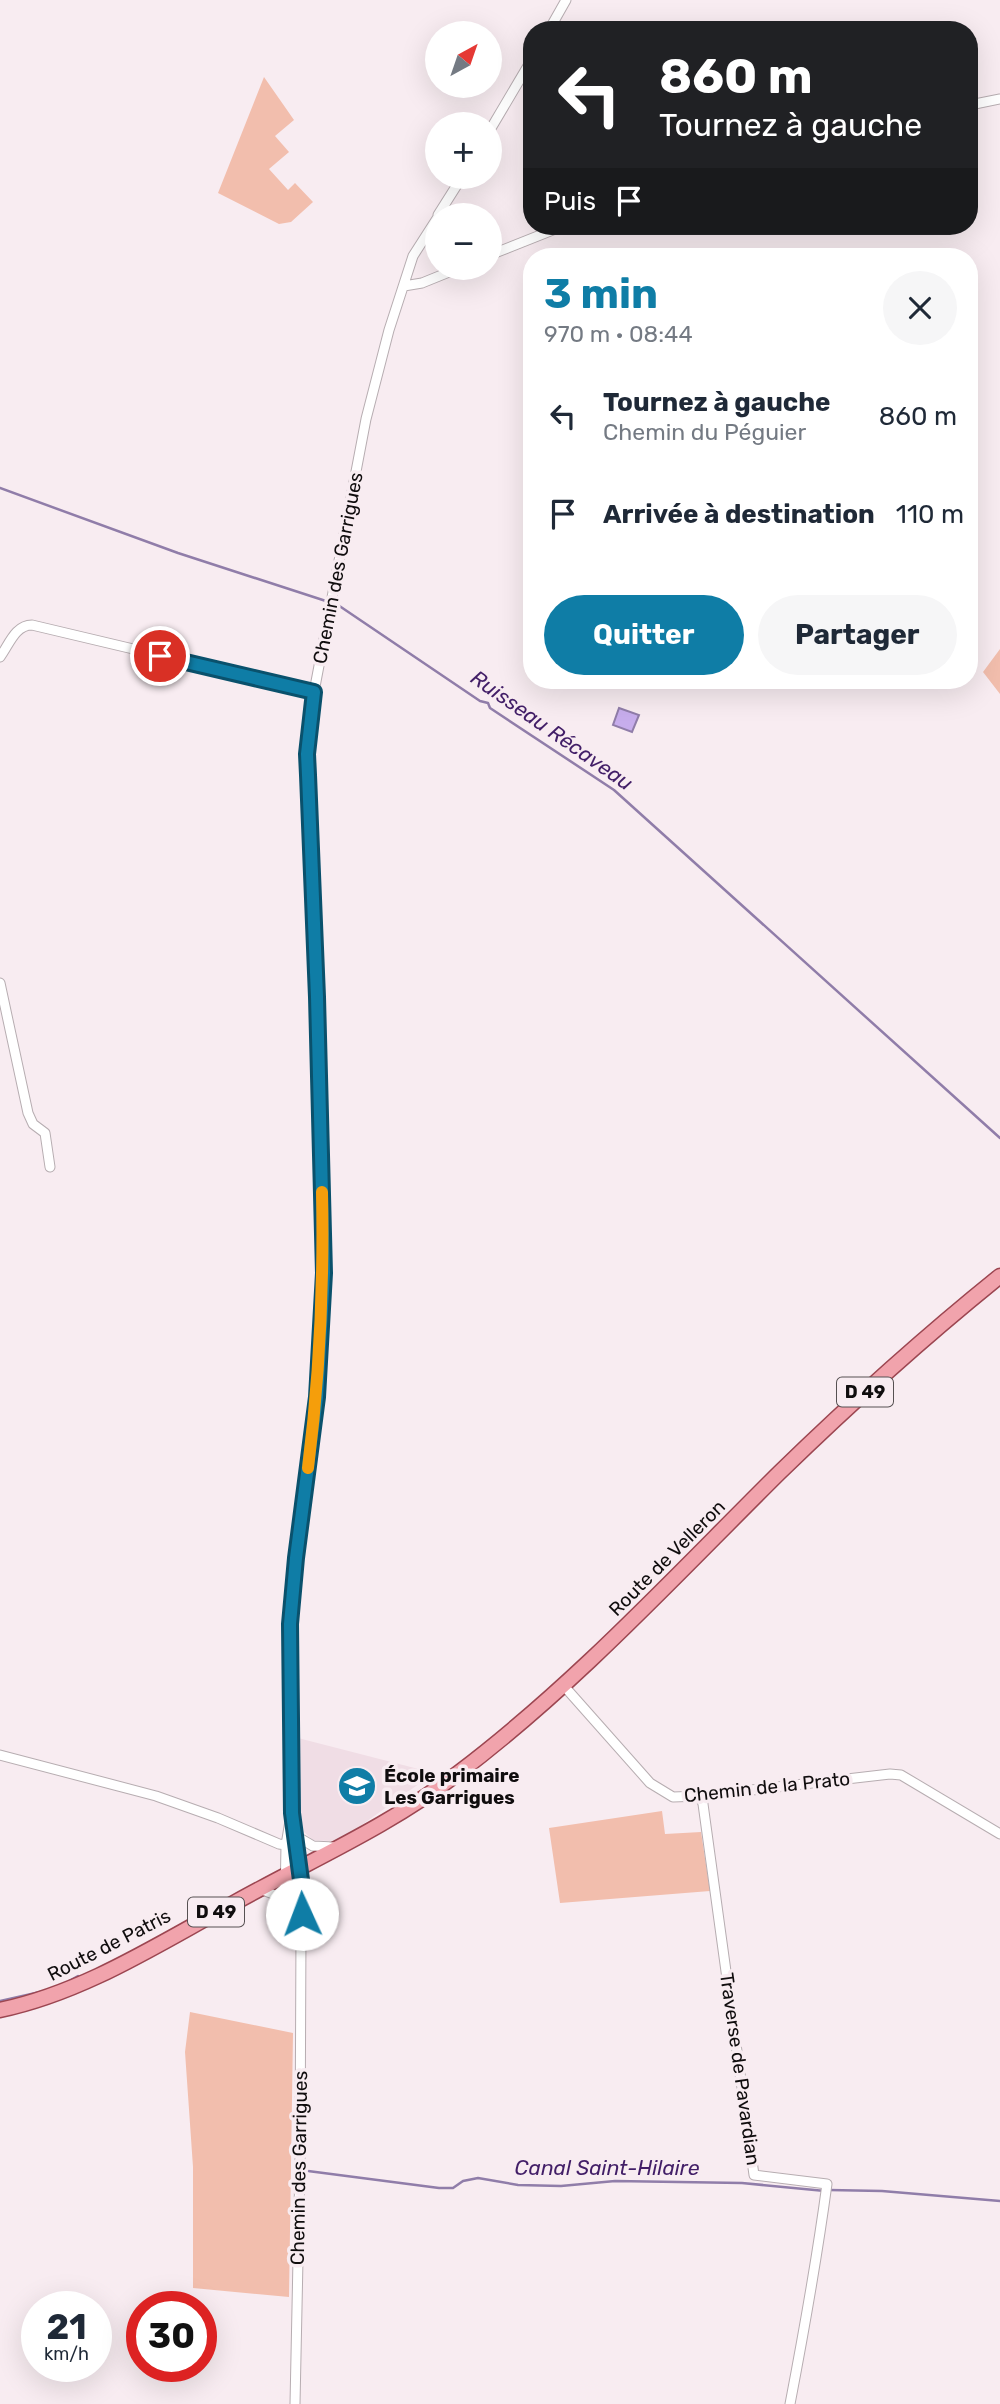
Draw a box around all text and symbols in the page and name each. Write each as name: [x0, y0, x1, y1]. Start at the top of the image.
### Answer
north arrow: [425, 21, 502, 98]
map controls: [425, 21, 502, 280]
text: 860 m: [659, 47, 813, 105]
icon: left: [544, 49, 635, 140]
text: Tournez à gauche: [659, 106, 922, 144]
button: +: [425, 112, 502, 189]
icon: arrive: [610, 182, 648, 220]
text: Puis: [544, 186, 596, 217]
button: −: [425, 203, 502, 280]
text: 3 min: [544, 269, 658, 319]
button: close: [883, 271, 957, 345]
text: 970 m · 08:44: [544, 320, 693, 348]
text: Tournez à gauche: [603, 387, 831, 418]
icon: left: [544, 397, 582, 435]
text: 860 m: [879, 401, 957, 432]
text: Chemin du Péguier: [603, 418, 806, 446]
street label: Chemin des Garrigues: [308, 470, 368, 666]
icon: arrive: [544, 495, 582, 533]
text: Arrivée à destination: [603, 499, 875, 530]
text: 110 m: [896, 499, 964, 530]
button: Quitter: [544, 595, 744, 675]
button: Partager: [758, 595, 957, 675]
pin: [130, 626, 190, 686]
icon: arrive: [141, 637, 179, 675]
water label: Ruisseau Récaveau: [466, 665, 638, 795]
road number: D 49: [837, 1378, 893, 1406]
street label: Route de Velleron: [604, 1495, 730, 1621]
place label: École primaire Les Garrigues: [384, 1764, 520, 1809]
school or university icon: École primaire Les Garrigues: [336, 1765, 378, 1807]
street label: Chemin de la Prato: [683, 1767, 851, 1807]
position arrow: [265, 1877, 339, 1951]
road number: D 49: [188, 1898, 244, 1926]
street label: Route de Patris: [43, 1904, 175, 1986]
street label: Traverse de Pavardian: [715, 1971, 765, 2167]
street label: Chemin des Garrigues: [286, 2071, 312, 2265]
water label: Canal Saint-Hilaire: [515, 2155, 700, 2180]
speed limit sign: 30: [126, 2291, 217, 2382]
text: 21: [46, 2306, 87, 2348]
text: km/h: [44, 2343, 89, 2365]

